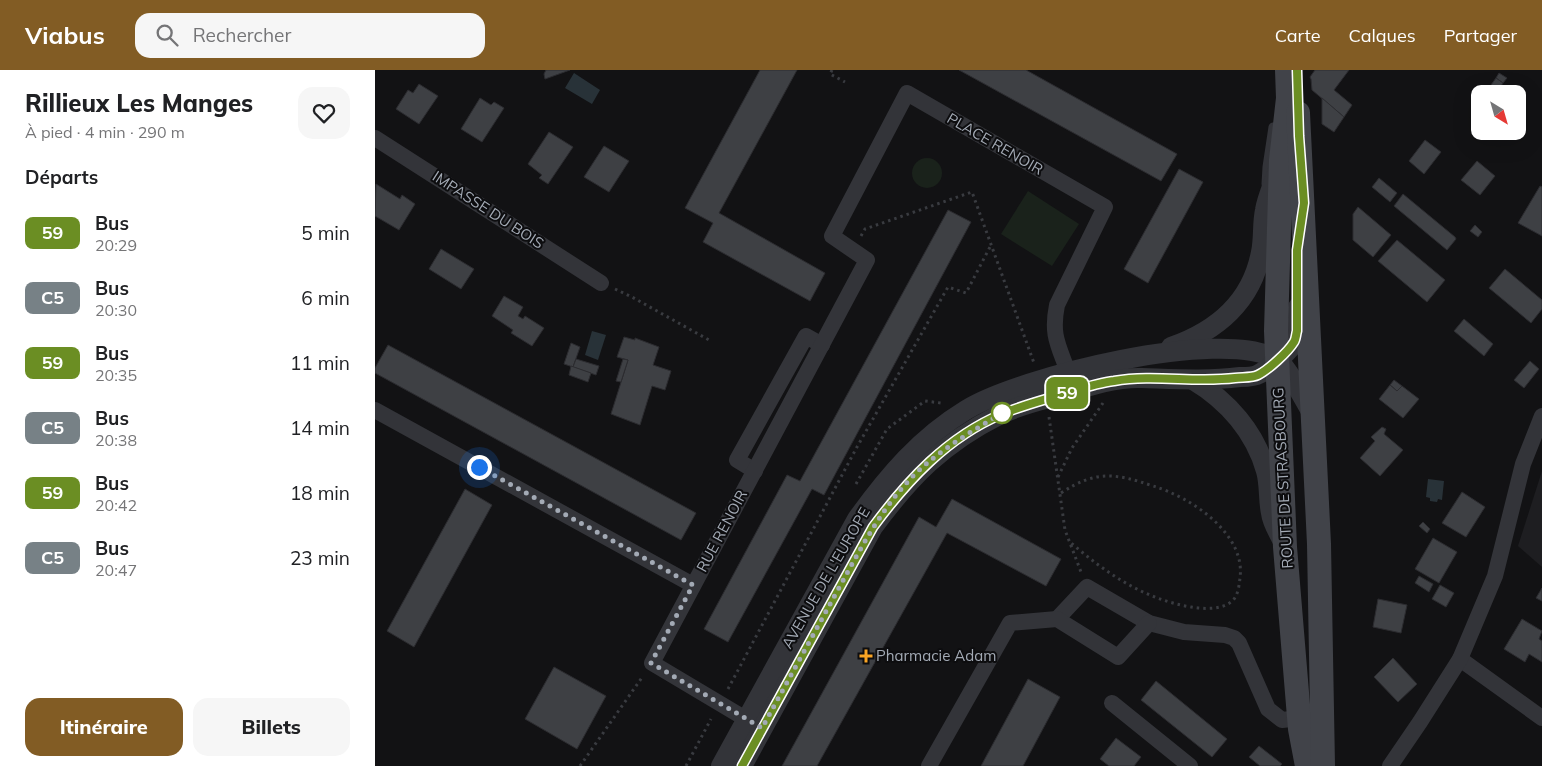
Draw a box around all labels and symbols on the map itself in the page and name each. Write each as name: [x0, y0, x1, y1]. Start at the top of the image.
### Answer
north arrow: [1471, 85, 1526, 140]
street label: PLACE RENOIR: [944, 108, 1047, 179]
street label: IMPASSE DU BOIS: [429, 167, 547, 253]
line badge: 59: [1045, 377, 1089, 409]
street label: ROUTE DE STRASBOURG: [1268, 387, 1297, 569]
unlabelled marker: [991, 402, 1013, 424]
your location: [467, 455, 492, 480]
street label: RUE RENOIR: [692, 486, 751, 575]
street label: AVENUE DE L'EUROPE: [777, 504, 874, 652]
place label: Pharmacie Adam: [876, 646, 996, 665]
marker: Pharmacie Adam: [860, 650, 872, 662]

